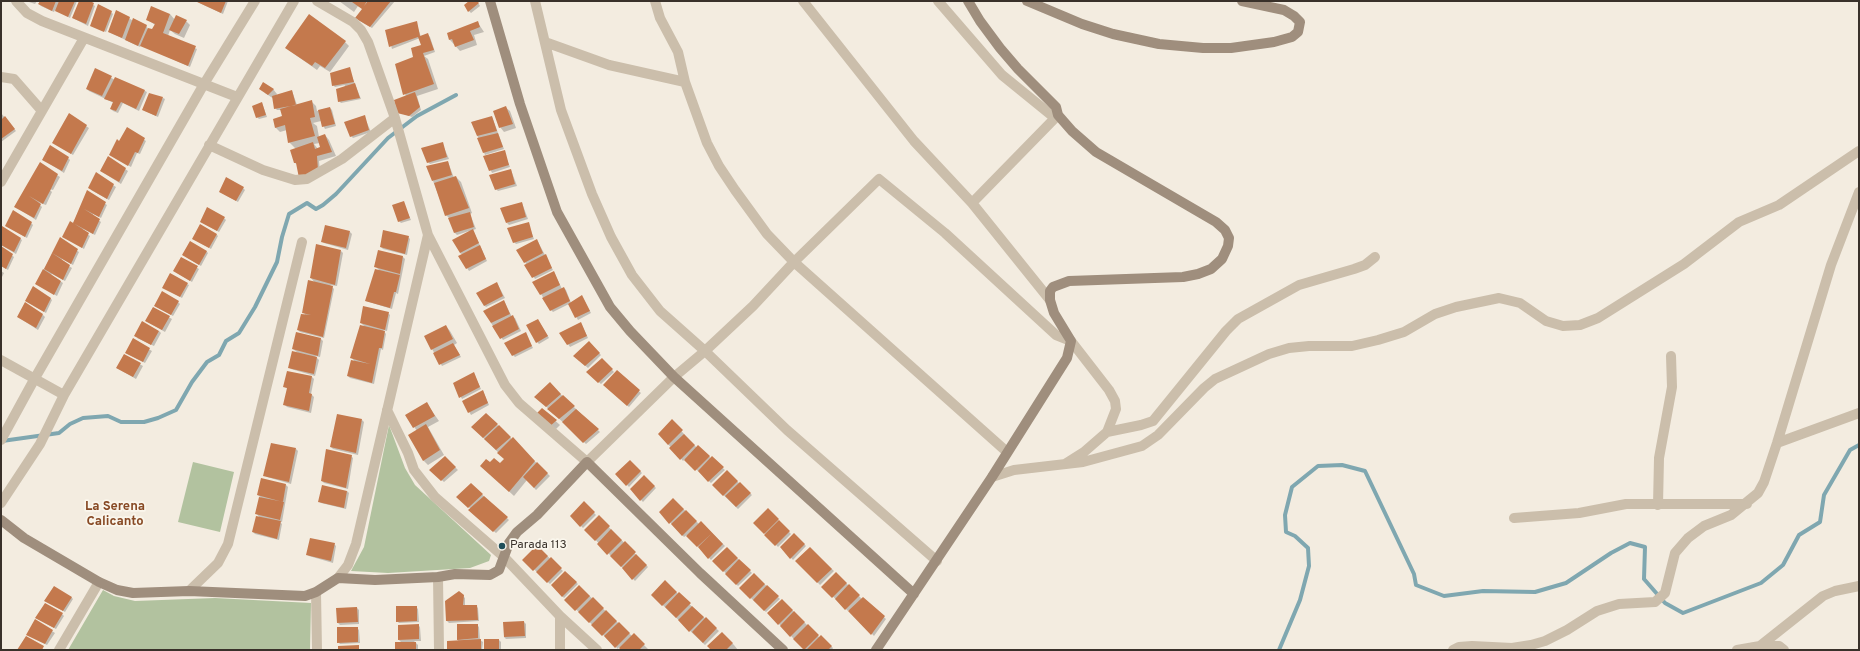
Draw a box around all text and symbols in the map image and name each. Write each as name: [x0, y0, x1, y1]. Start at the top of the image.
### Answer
district label: La Serena Calicanto: [85, 499, 145, 530]
place label: Parada 113: [510, 539, 567, 553]
marker: Parada 113: [497, 541, 507, 551]

